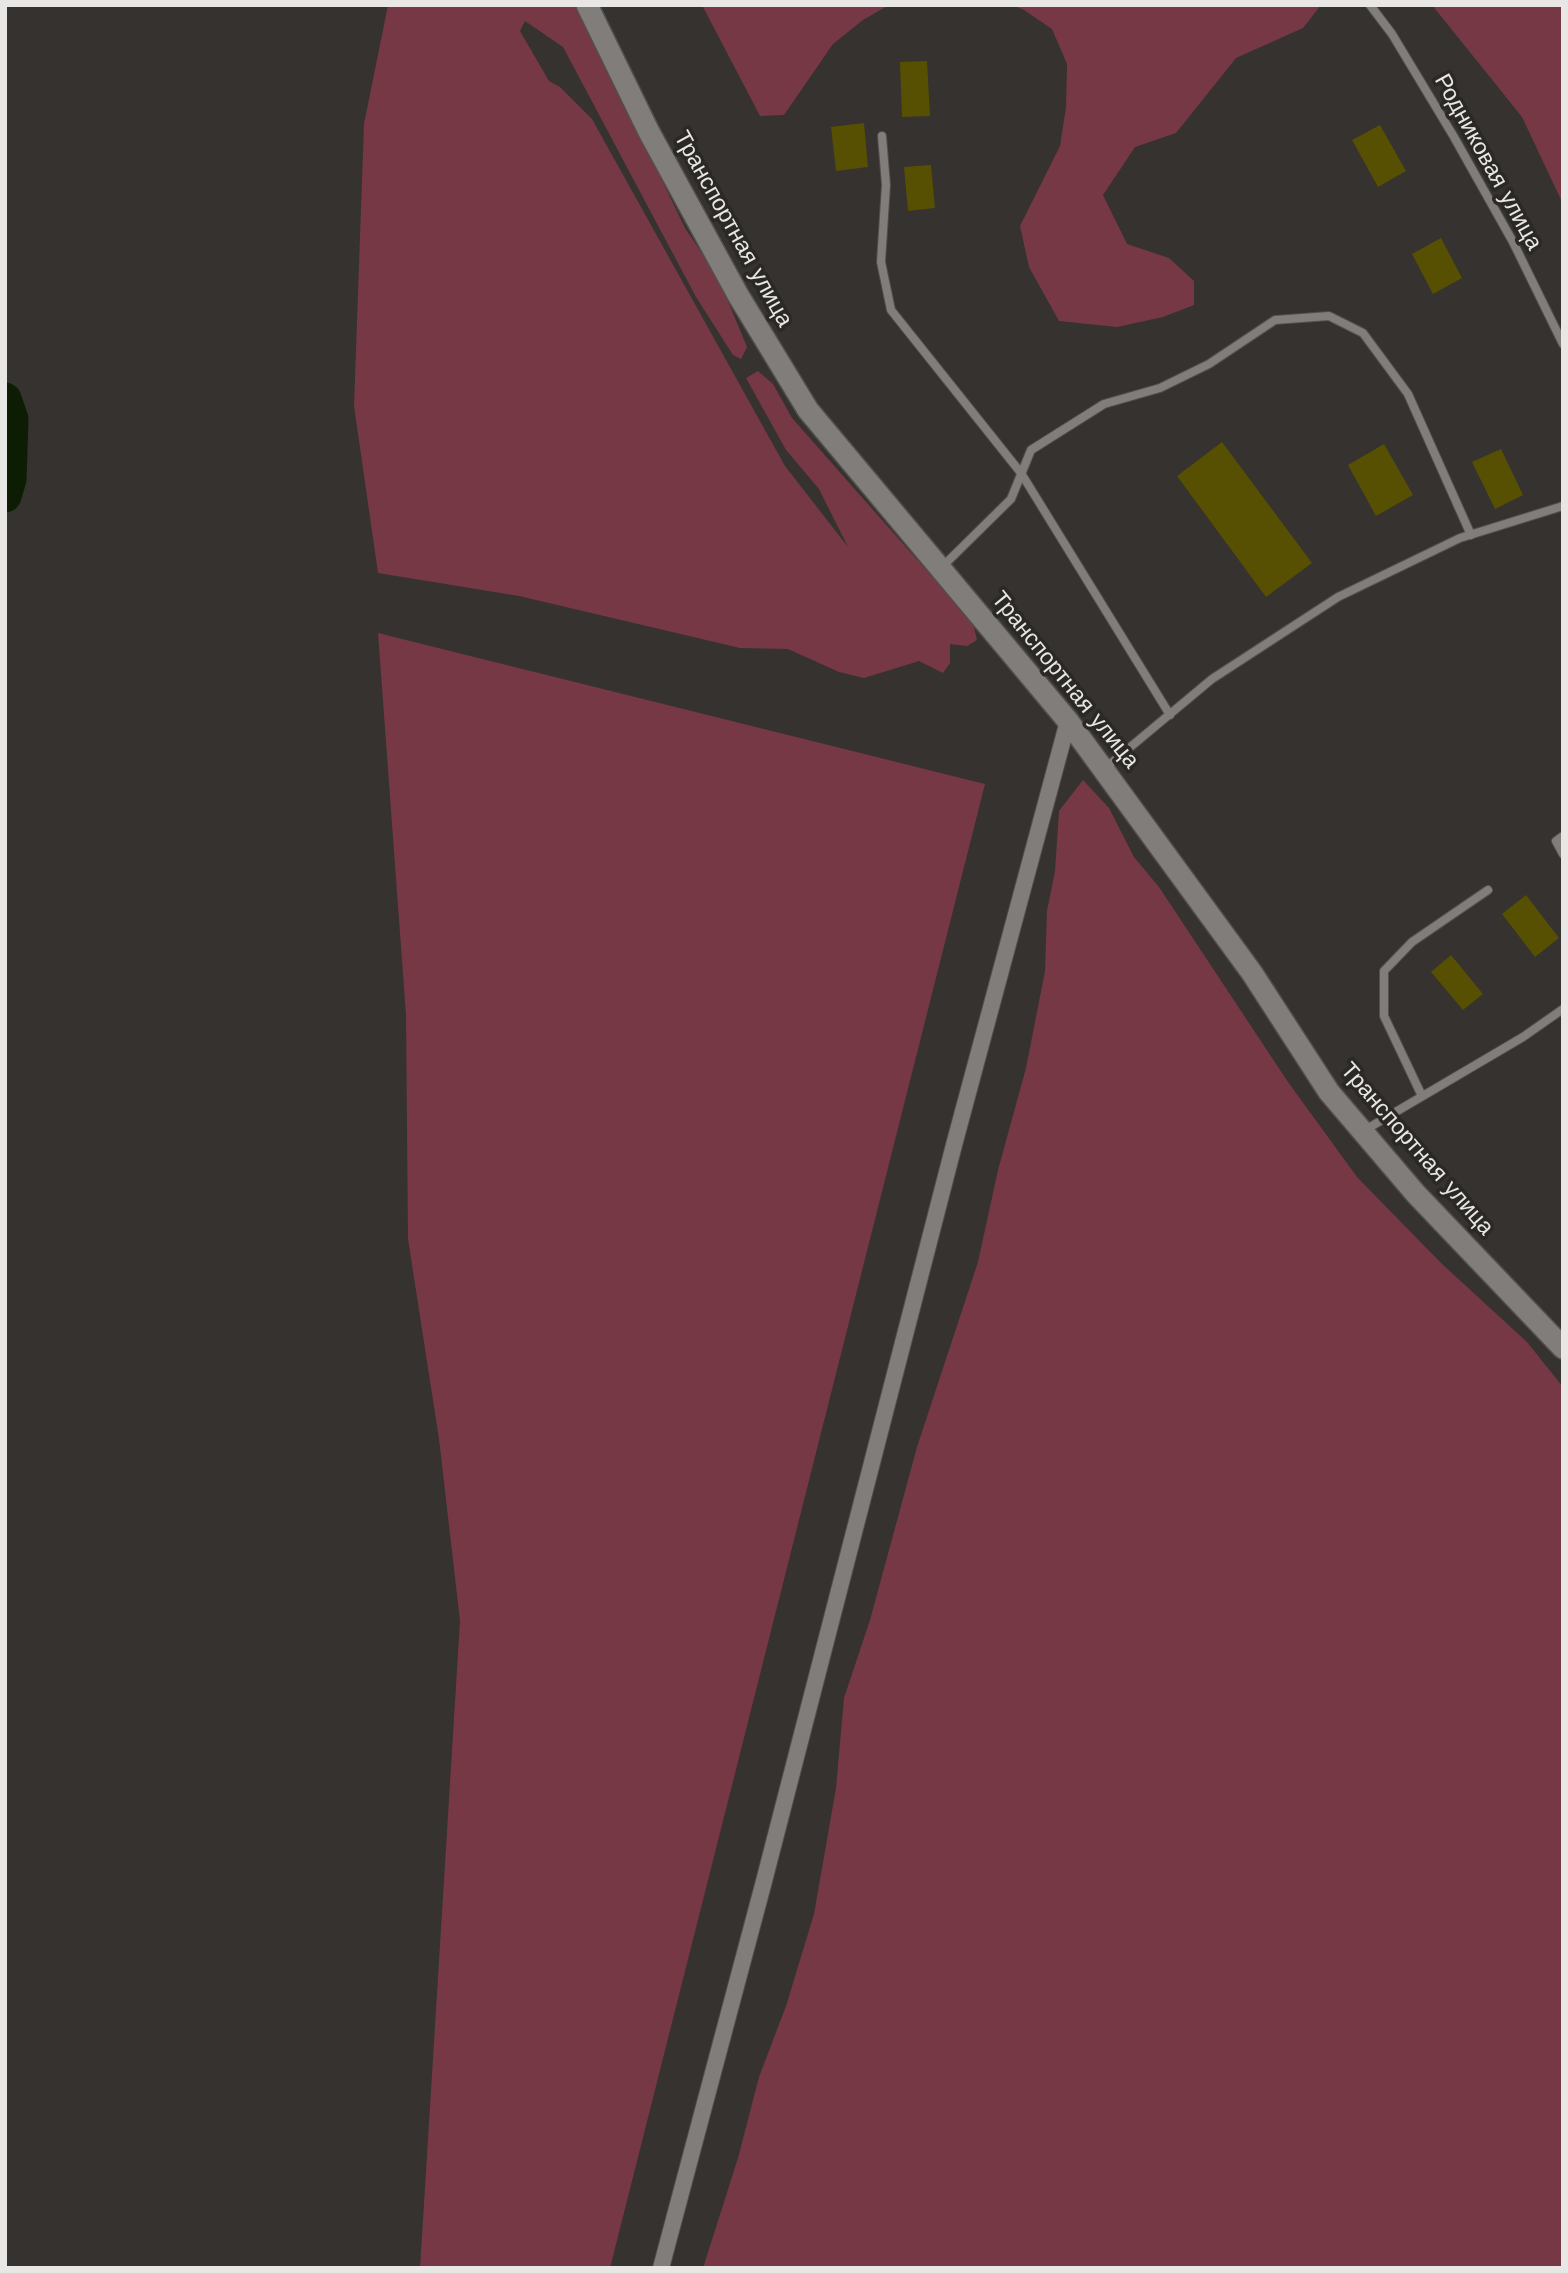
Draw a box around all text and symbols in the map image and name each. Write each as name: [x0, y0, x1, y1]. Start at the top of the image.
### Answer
street label: Родниковая улица: [1428, 69, 1548, 255]
street label: Транспортная улица: [668, 126, 798, 332]
street label: Транспортная улица: [985, 586, 1145, 774]
street label: Транспортная улица: [1335, 1057, 1499, 1241]

